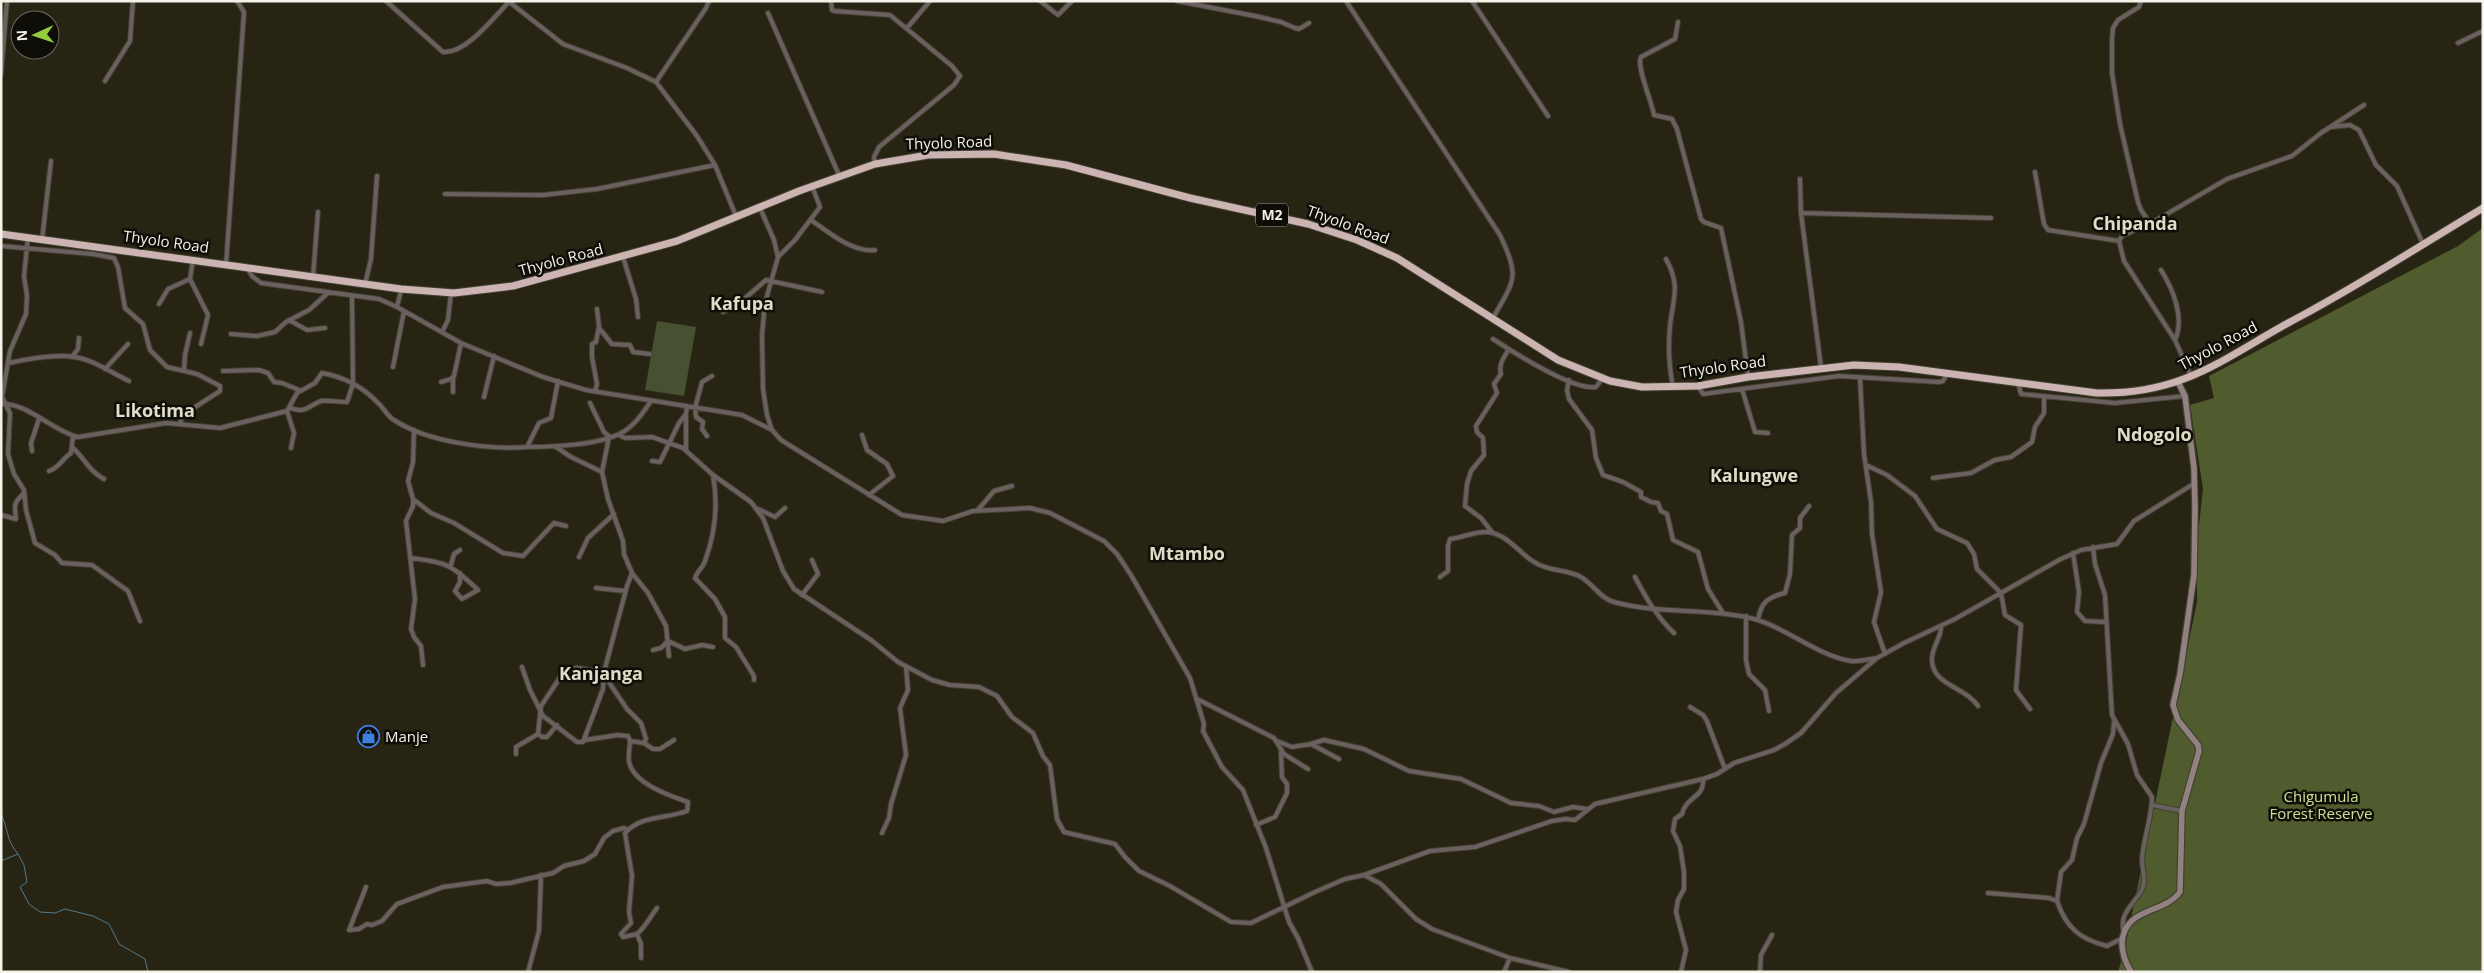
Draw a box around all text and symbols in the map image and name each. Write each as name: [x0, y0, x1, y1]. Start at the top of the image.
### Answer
north arrow: [10, 10, 60, 60]
text: N: [12, 30, 31, 42]
street label: Thyolo Road: [905, 130, 993, 154]
street label: Thyolo Road: [1304, 200, 1392, 248]
road number: M2: [1256, 204, 1288, 226]
district label: Chipanda: [2092, 211, 2178, 235]
street label: Thyolo Road: [122, 225, 210, 257]
street label: Thyolo Road: [516, 238, 605, 280]
district label: Kafupa: [710, 291, 774, 315]
street label: Thyolo Road: [2175, 316, 2260, 374]
street label: Thyolo Road: [1679, 350, 1767, 382]
district label: Likotima: [115, 398, 195, 422]
district label: Ndogolo: [2116, 422, 2192, 446]
district label: Kalungwe: [1710, 463, 1798, 487]
district label: Mtambo: [1149, 541, 1225, 565]
district label: Kanjanga: [559, 661, 643, 685]
shop icon: Manje: [357, 725, 381, 749]
place label: Manje: [385, 726, 428, 746]
park label: Chigumula Forest Reserve: [2269, 786, 2373, 823]

